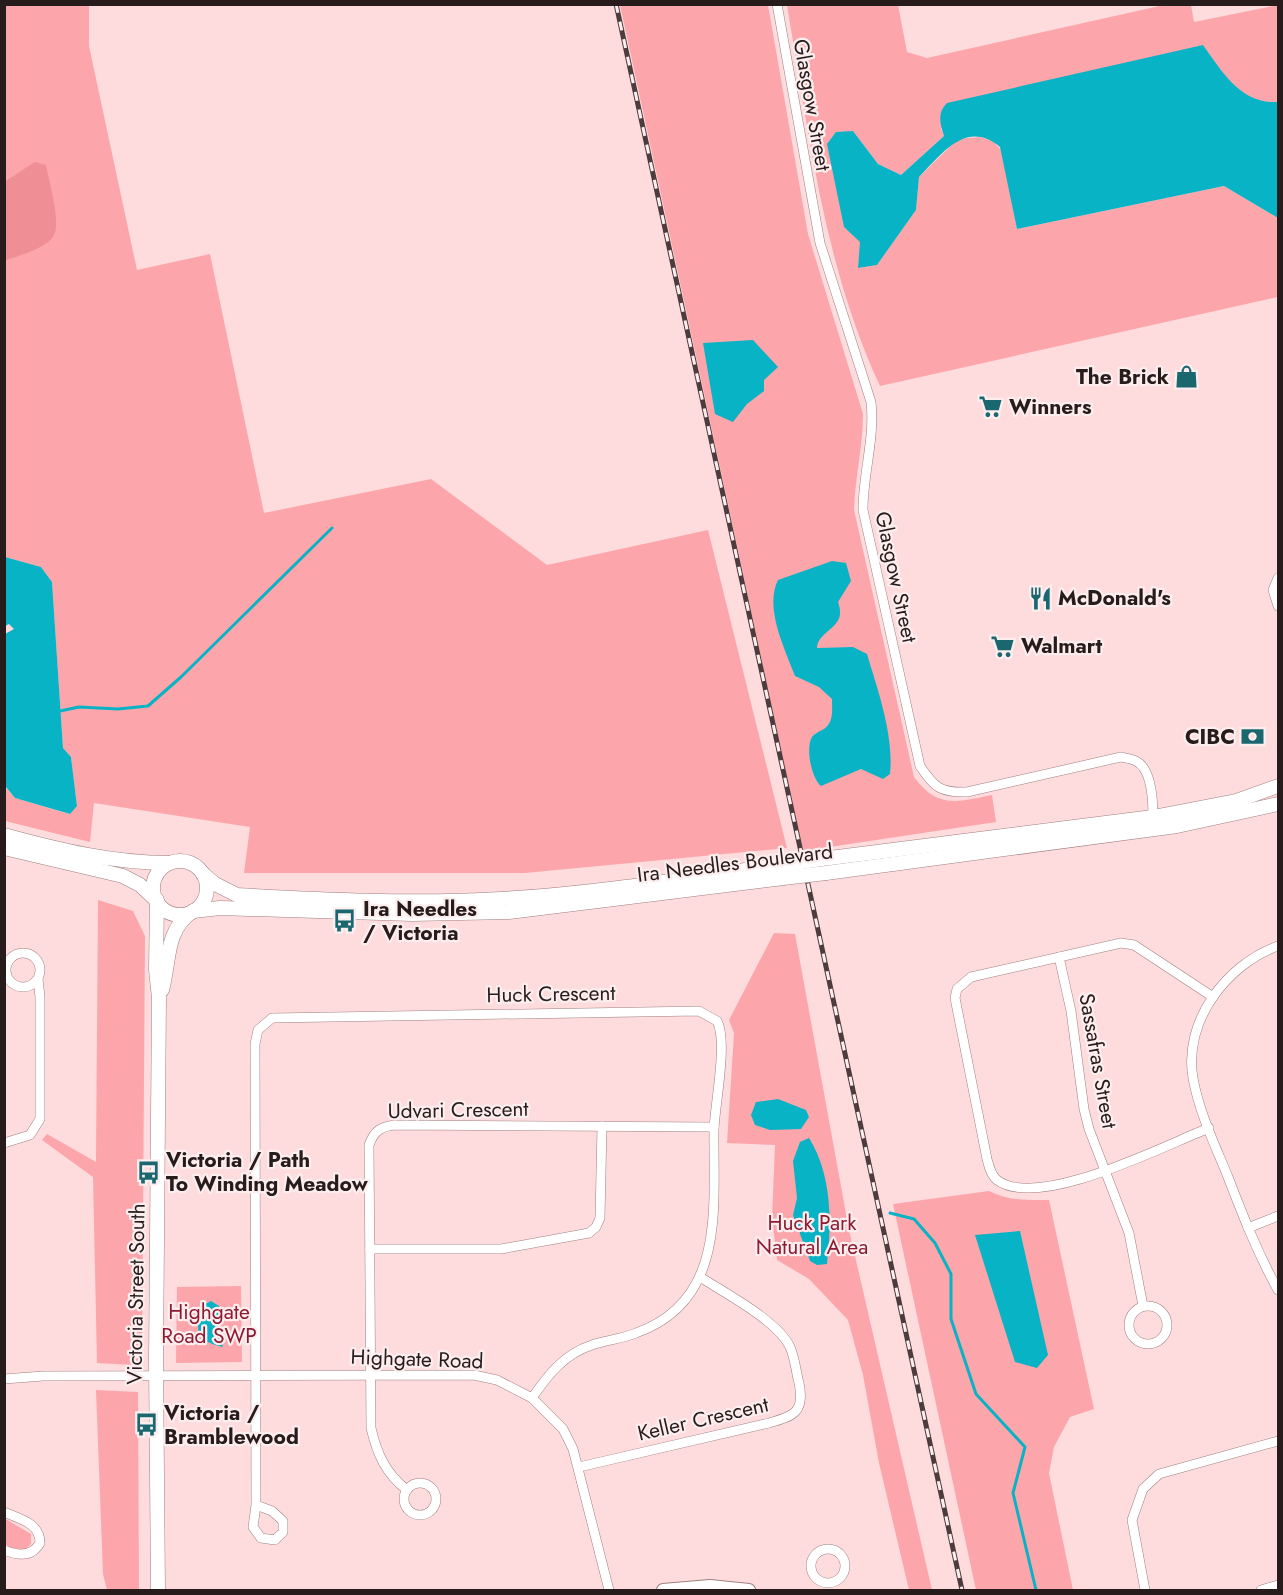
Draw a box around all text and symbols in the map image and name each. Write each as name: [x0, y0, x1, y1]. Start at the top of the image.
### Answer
street label: Glasgow Street: [786, 37, 838, 173]
place label: The Brick: [1076, 362, 1169, 392]
shop icon: The Brick: [1174, 364, 1200, 390]
place label: Winners: [1009, 392, 1092, 422]
supermarket icon: Winners: [978, 394, 1004, 420]
street label: Glasgow Street: [867, 509, 925, 645]
place label: McDonald's: [1058, 583, 1171, 613]
restaurant icon: McDonald's: [1027, 585, 1053, 611]
place label: Walmart: [1021, 631, 1102, 661]
supermarket icon: Walmart: [990, 633, 1016, 659]
place label: CIBC: [1185, 722, 1235, 752]
bank icon: CIBC: [1240, 724, 1266, 750]
street label: Ira Needles Boulevard: [635, 836, 835, 890]
place label: Ira Needles / Victoria: [363, 894, 477, 948]
bus stop icon: Ira Needles / Victoria: [332, 908, 358, 934]
street label: Huck Crescent: [486, 978, 616, 1010]
street label: Sassafras Street: [1071, 991, 1125, 1131]
street label: Udvari Crescent: [387, 1094, 529, 1126]
place label: Victoria / Path To Winding Meadow: [165, 1145, 369, 1199]
bus stop icon: Victoria / Path To Winding Meadow: [135, 1159, 161, 1185]
street label: Victoria Street South: [119, 1203, 153, 1385]
park label: Huck Park Natural Area: [756, 1208, 868, 1262]
park label: Highgate Road SWP: [161, 1297, 257, 1351]
street label: Highgate Road: [350, 1342, 484, 1376]
street label: Keller Crescent: [635, 1389, 771, 1449]
place label: Victoria / Bramblewood: [163, 1398, 299, 1452]
bus stop icon: Victoria / Bramblewood: [133, 1412, 159, 1438]

